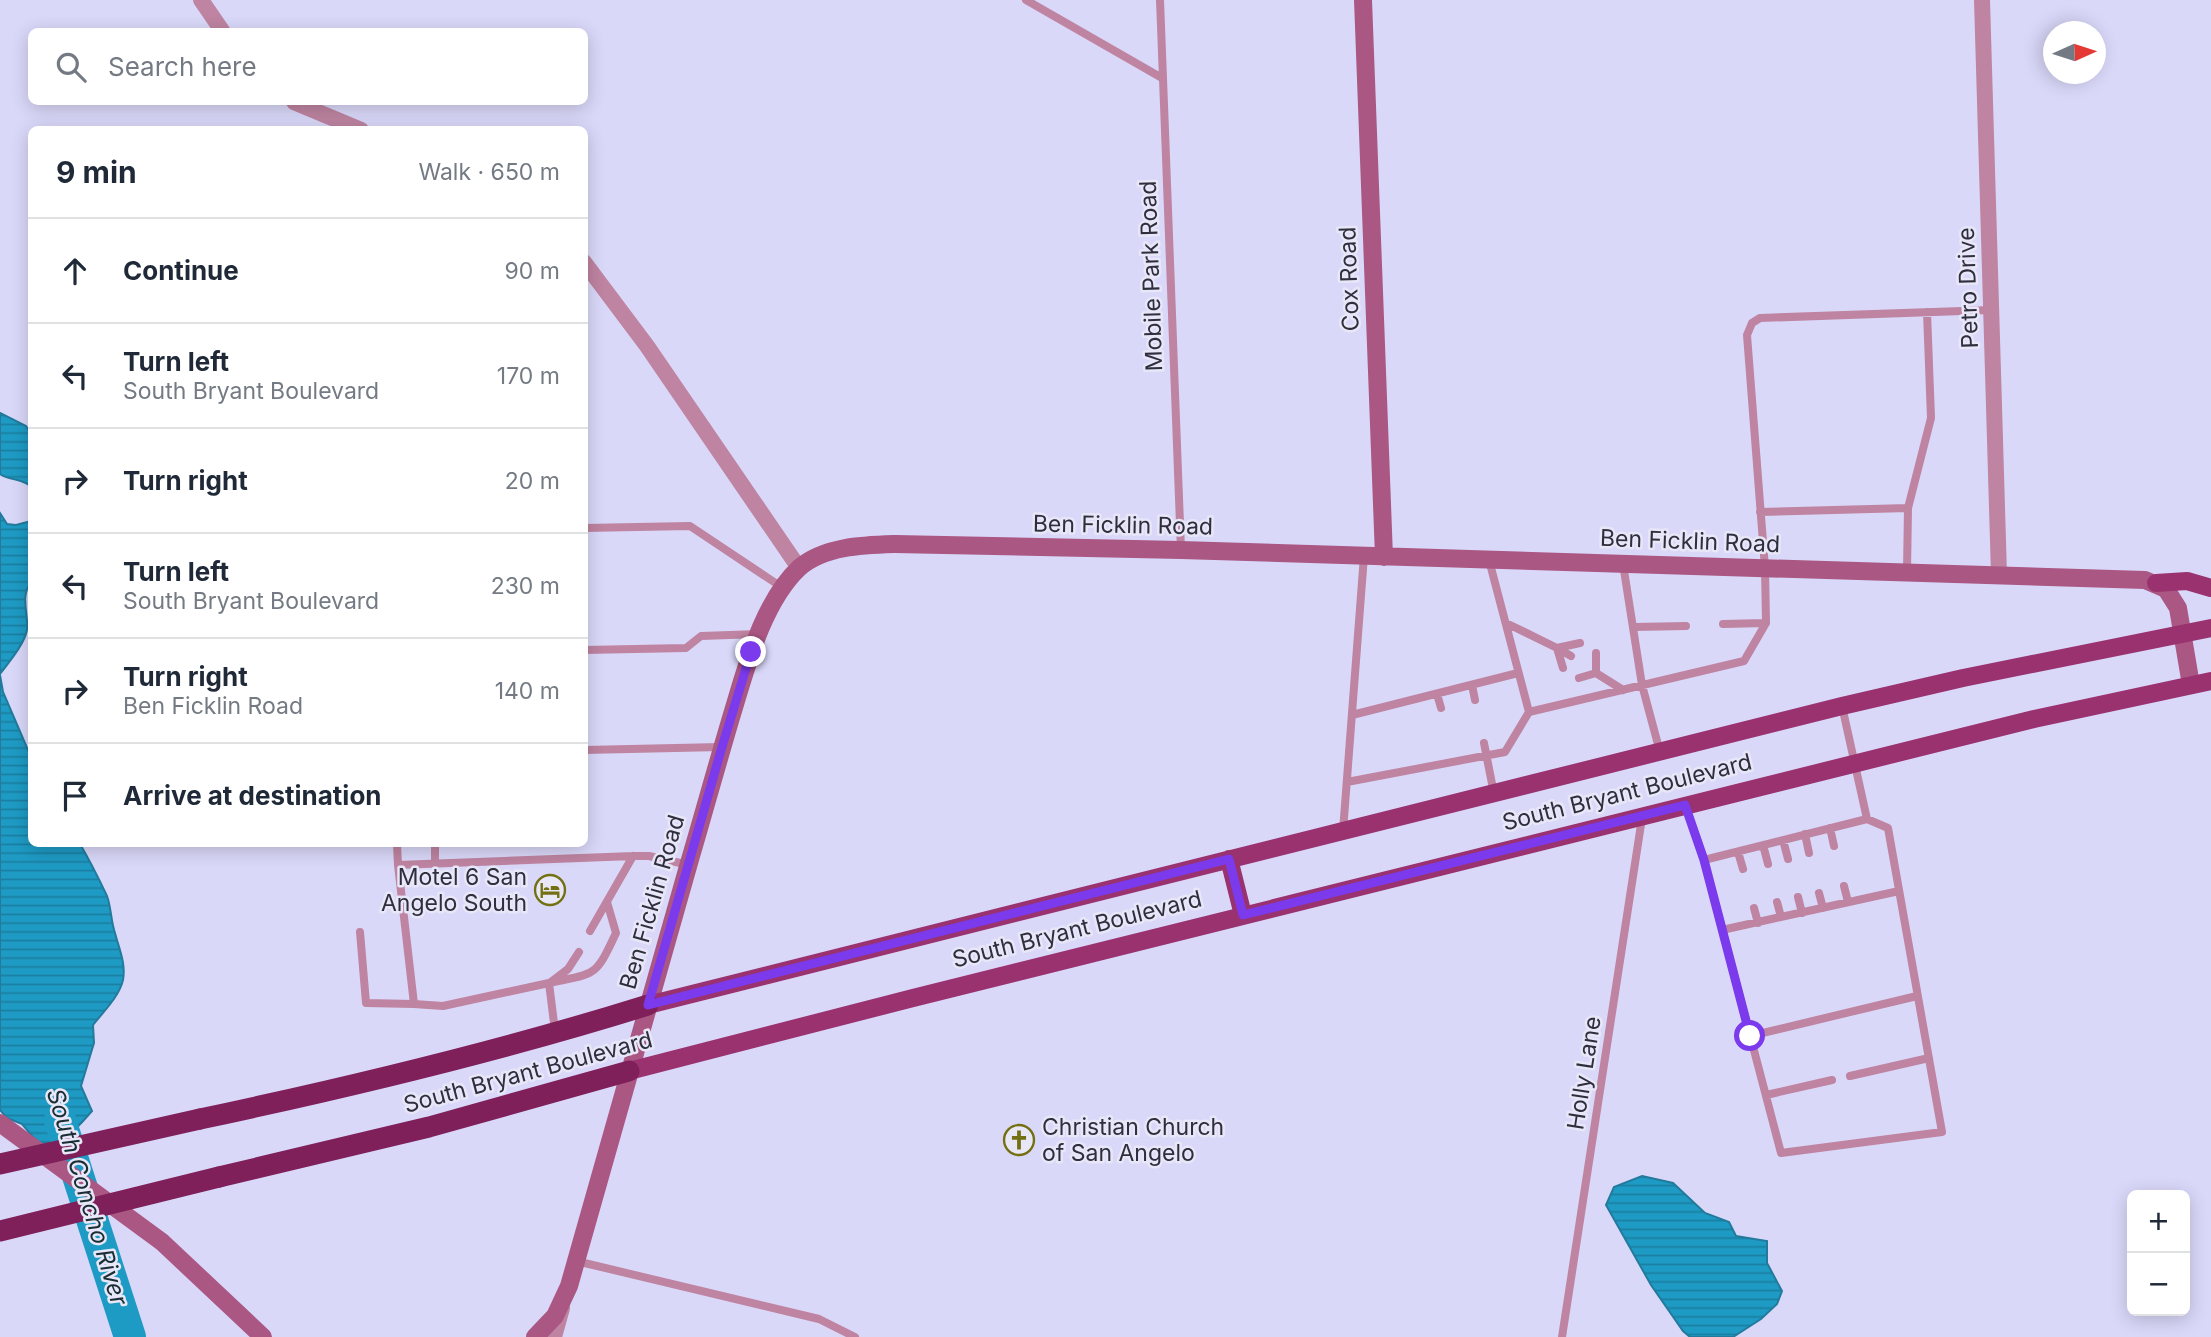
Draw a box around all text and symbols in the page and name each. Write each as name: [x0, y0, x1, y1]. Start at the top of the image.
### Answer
north arrow: [2043, 21, 2106, 84]
search box: [28, 28, 588, 105]
icon: search: [52, 48, 90, 86]
text: Search here: [108, 51, 257, 82]
text: 9 min: [56, 154, 137, 190]
text: Walk · 650 m: [418, 158, 560, 186]
street label: Mobile Park Road: [1134, 180, 1168, 372]
street label: Cox Road: [1333, 226, 1365, 332]
street label: Petro Drive: [1952, 227, 1984, 349]
icon: ahead: [56, 252, 94, 290]
text: Continue: [123, 255, 239, 286]
text: 90 m: [505, 257, 560, 285]
text: Turn left: [123, 346, 229, 377]
icon: left: [56, 357, 94, 395]
text: 170 m: [497, 362, 560, 390]
text: South Bryant Boulevard: [123, 377, 379, 405]
icon: right: [56, 462, 94, 500]
text: Turn right: [123, 465, 248, 496]
text: 20 m: [505, 467, 560, 495]
street label: Ben Ficklin Road: [1033, 509, 1213, 541]
street label: Ben Ficklin Road: [1600, 524, 1780, 558]
text: Turn left: [123, 556, 229, 587]
icon: left: [56, 567, 94, 605]
text: 230 m: [491, 572, 560, 600]
text: South Bryant Boulevard: [123, 587, 379, 615]
route end: [735, 636, 766, 667]
text: Turn right: [123, 661, 248, 692]
icon: right: [56, 672, 94, 710]
text: 140 m: [495, 677, 560, 705]
text: Ben Ficklin Road: [123, 692, 303, 720]
street label: South Bryant Boulevard: [1499, 747, 1755, 837]
icon: arrive: [56, 777, 94, 815]
text: Arrive at destination: [123, 780, 382, 811]
street label: Ben Ficklin Road: [614, 812, 690, 992]
place label: Motel 6 San Angelo South: [381, 863, 527, 917]
hotel icon: Motel 6 San Angelo South: [533, 873, 567, 907]
street label: South Bryant Boulevard: [949, 884, 1205, 974]
street label: Holly Lane: [1561, 1014, 1607, 1132]
route start: [1734, 1020, 1765, 1051]
street label: South Bryant Boulevard: [401, 1025, 655, 1119]
water label: South Concho River: [41, 1085, 135, 1310]
place label: Christian Church of San Angelo: [1042, 1113, 1224, 1167]
church icon: Christian Church of San Angelo: [1002, 1123, 1036, 1157]
map controls: [2127, 1190, 2190, 1316]
button: +: [2127, 1190, 2190, 1253]
button: −: [2127, 1253, 2190, 1316]

